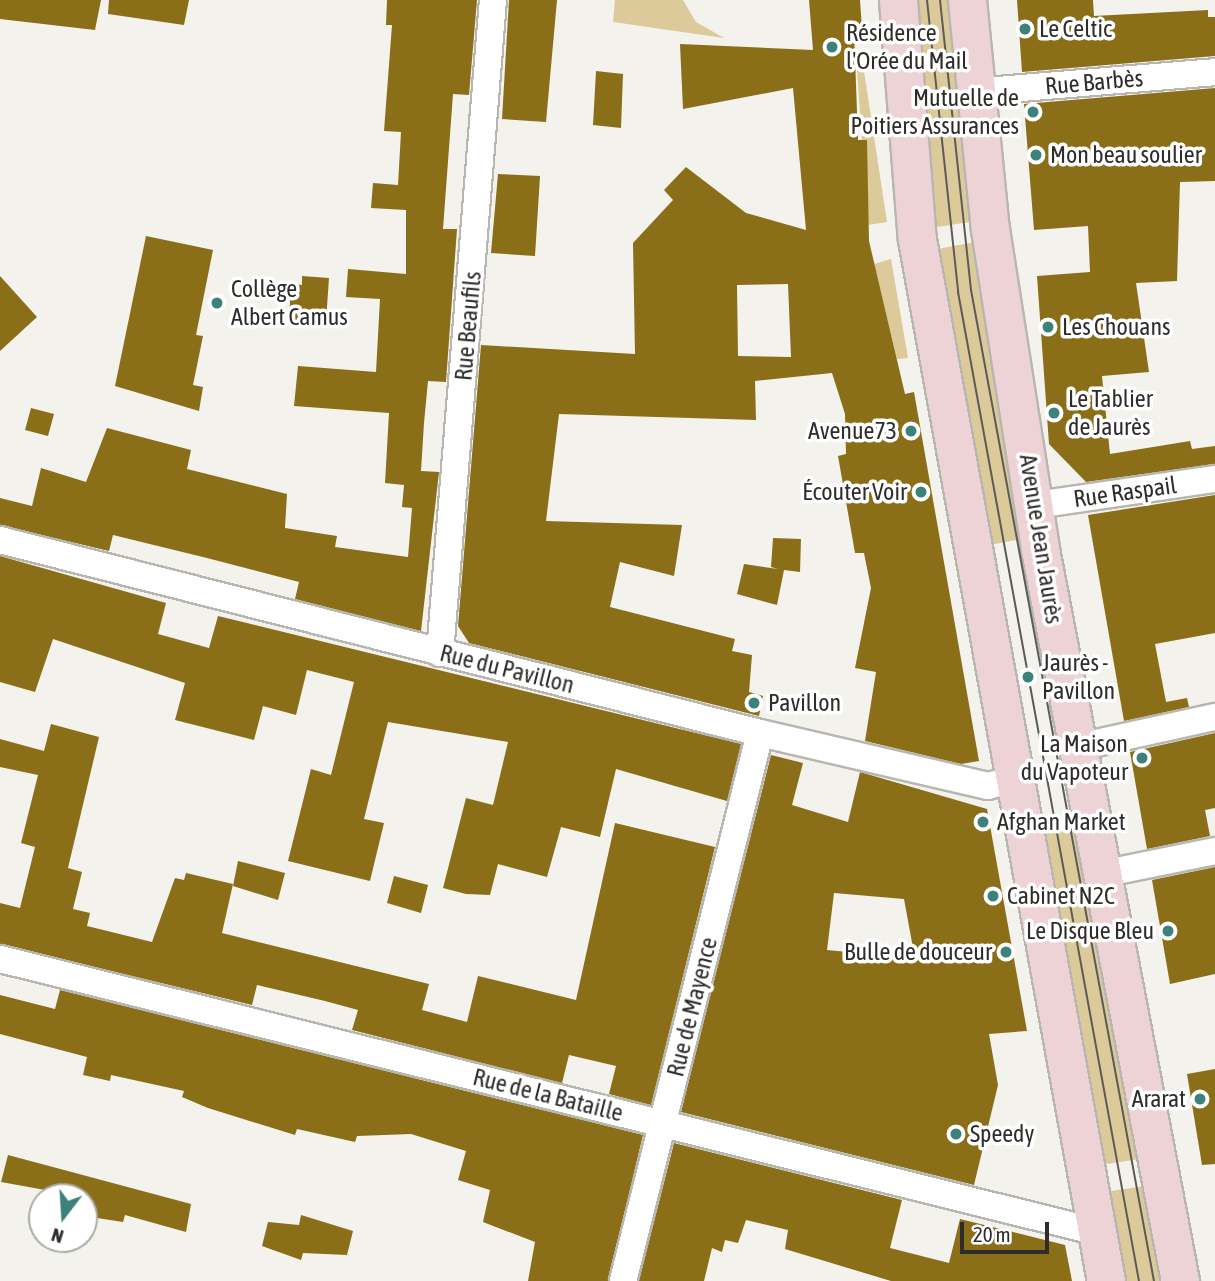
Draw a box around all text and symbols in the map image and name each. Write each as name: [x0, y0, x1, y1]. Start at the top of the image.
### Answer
place label: Le Celtic: [1039, 15, 1112, 43]
place label: Résidence l'Orée du Mail: [846, 19, 968, 75]
marker: Le Celtic: [1017, 21, 1033, 37]
marker: Résidence l'Orée du Mail: [824, 39, 840, 55]
street label: Rue Barbès: [1044, 63, 1144, 101]
place label: Mutuelle de Poitiers Assurances: [851, 84, 1019, 140]
marker: Mutuelle de Poitiers Assurances: [1025, 104, 1041, 120]
place label: Mon beau soulier: [1050, 141, 1202, 169]
marker: Mon beau soulier: [1028, 147, 1044, 163]
street label: Rue Beaufils: [449, 270, 487, 382]
place label: Collège Albert Camus: [231, 275, 348, 331]
marker: Collège Albert Camus: [209, 295, 225, 311]
place label: Les Chouans: [1062, 313, 1171, 341]
marker: Les Chouans: [1040, 319, 1056, 335]
place label: Le Tablier de Jaurès: [1068, 385, 1153, 441]
marker: Le Tablier de Jaurès: [1046, 405, 1062, 421]
place label: Avenue73: [808, 417, 897, 445]
marker: Avenue73: [903, 423, 919, 439]
street label: Avenue Jean Jaurès: [1013, 452, 1069, 626]
street label: Rue Raspail: [1072, 471, 1178, 513]
place label: Écouter Voir: [802, 478, 907, 506]
marker: Écouter Voir: [913, 484, 929, 500]
street label: Rue du Pavillon: [437, 638, 577, 700]
place label: Jaurès - Pavillon: [1042, 649, 1115, 705]
marker: Jaurès - Pavillon: [1020, 669, 1036, 685]
place label: Pavillon: [768, 689, 841, 717]
marker: Pavillon: [746, 695, 762, 711]
place label: La Maison du Vapoteur: [1021, 730, 1128, 786]
marker: La Maison du Vapoteur: [1134, 750, 1150, 766]
place label: Afghan Market: [997, 808, 1126, 836]
marker: Afghan Market: [975, 814, 991, 830]
place label: Cabinet N2C: [1007, 882, 1115, 910]
marker: Cabinet N2C: [985, 888, 1001, 904]
place label: Le Disque Bleu: [1026, 917, 1154, 945]
marker: Le Disque Bleu: [1160, 923, 1176, 939]
street label: Rue de Mayence: [661, 934, 723, 1080]
place label: Bulle de douceur: [844, 938, 992, 966]
marker: Bulle de douceur: [998, 944, 1014, 960]
street label: Rue de la Bataille: [470, 1062, 626, 1128]
place label: Ararat: [1132, 1085, 1186, 1113]
marker: Ararat: [1192, 1091, 1208, 1107]
place label: Speedy: [970, 1120, 1034, 1148]
marker: Speedy: [948, 1126, 964, 1142]
north arrow: [28, 1183, 98, 1253]
scale bar: [963, 1208, 1052, 1252]
text: 20 m: [973, 1222, 1011, 1246]
text: N: [49, 1224, 66, 1248]

